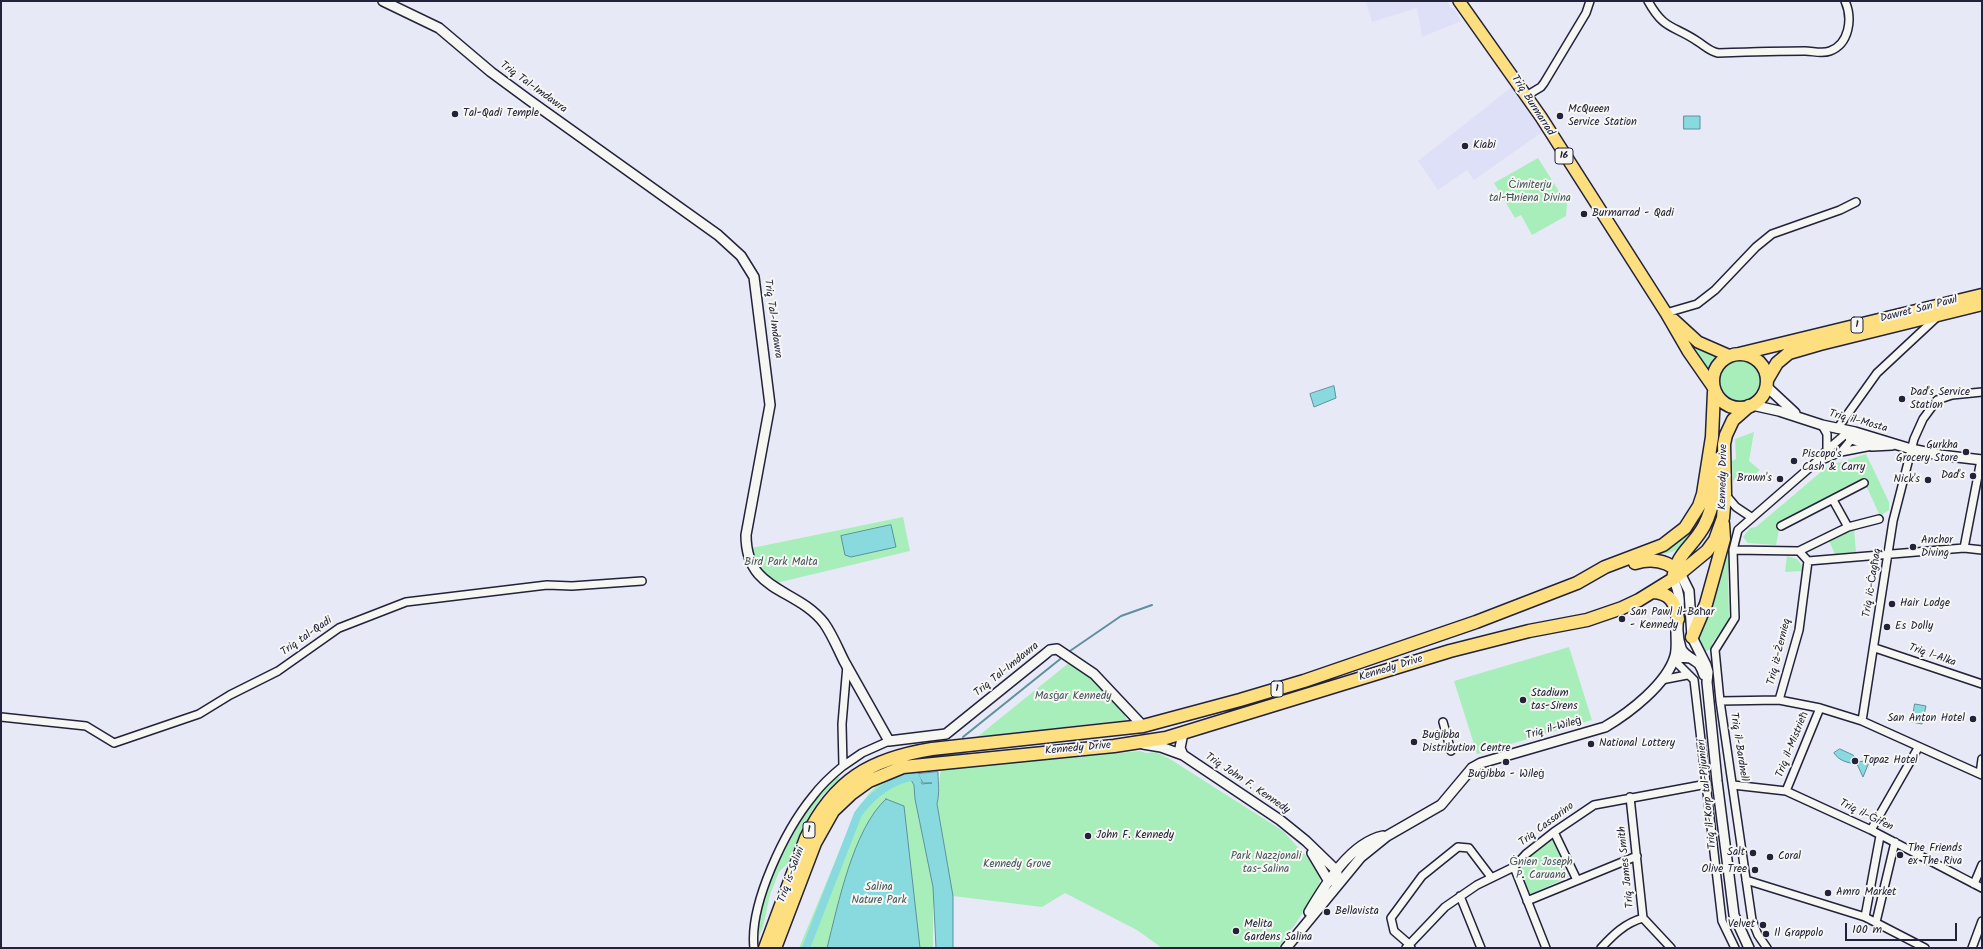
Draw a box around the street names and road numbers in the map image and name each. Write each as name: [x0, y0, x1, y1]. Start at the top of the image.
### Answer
street label: Triq Tal-Imdawra: [497, 59, 569, 117]
street label: Triq Burmarrad: [1508, 73, 1556, 139]
road number: 16: [1555, 148, 1573, 164]
street label: Triq Tal-Imdawra: [760, 279, 784, 359]
street label: Dawret San Pawl: [1879, 294, 1959, 326]
road number: 1: [1851, 317, 1863, 333]
street label: Triq il-Mosta: [1827, 408, 1889, 436]
street label: Kennedy Drive: [1717, 444, 1731, 510]
street label: Triq iċ-Ċagħaq: [1861, 548, 1885, 618]
street label: Triq tal-Qadi: [279, 615, 335, 659]
street label: Triq iż-Żernieq: [1765, 617, 1795, 687]
street label: Triq Tal-Imdawra: [972, 640, 1042, 700]
street label: Triq l-Alka: [1907, 642, 1957, 670]
street label: Kennedy Drive: [1357, 653, 1425, 685]
road number: 1: [1271, 681, 1283, 697]
street label: Triq il-Mistrieħ: [1774, 710, 1812, 780]
street label: Triq il-Bardnell: [1726, 712, 1750, 782]
street label: Triq il-Wileġ: [1525, 715, 1583, 743]
street label: Triq il-Korp tal-Pijunieri: [1696, 738, 1720, 850]
street label: Kennedy Drive: [1044, 740, 1112, 758]
street label: Triq John F. Kennedy: [1202, 751, 1292, 817]
street label: Triq il-Ġifen: [1837, 797, 1895, 835]
street label: Triq Cassarino: [1517, 800, 1577, 850]
road number: 1: [803, 822, 815, 838]
street label: Triq James Smith: [1616, 825, 1638, 909]
street label: Triq is-Salini: [776, 845, 808, 905]

